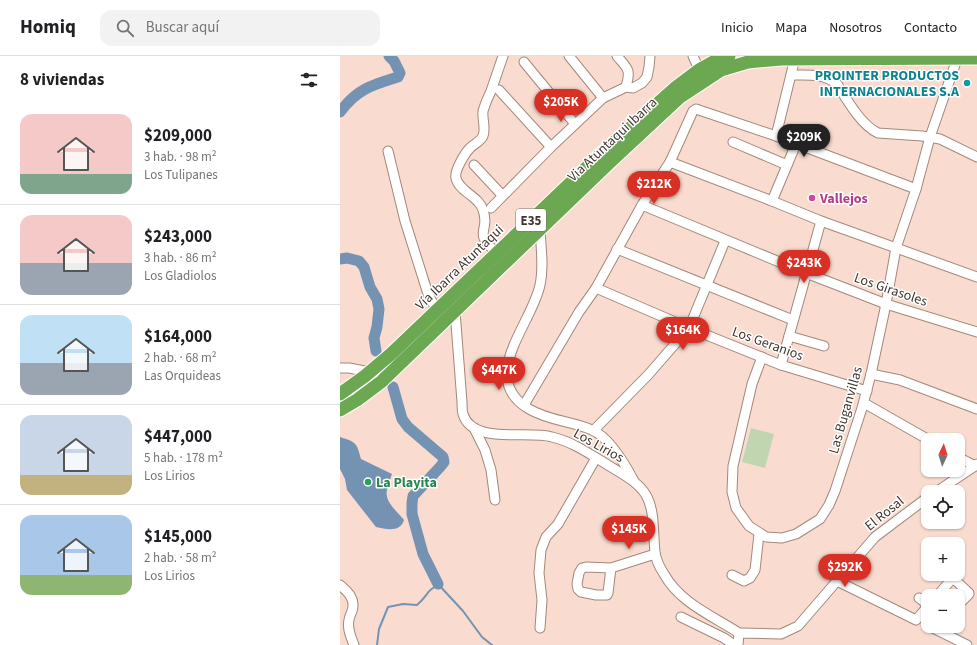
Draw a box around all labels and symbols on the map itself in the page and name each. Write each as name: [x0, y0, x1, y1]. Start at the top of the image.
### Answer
place label: PROINTER PRODUCTOS INTERNACIONALES S.A: [815, 66, 960, 102]
marker: PROINTER PRODUCTOS INTERNACIONALES S.A: [962, 78, 972, 88]
pin: $205K: [533, 89, 589, 123]
street label: Via Atuntaqui Ibarra: [564, 93, 662, 187]
pin: $209K: [776, 124, 832, 158]
pin: $212K: [626, 171, 682, 205]
place label: Vallejos: [819, 189, 868, 209]
marker: Vallejos: [807, 193, 817, 203]
road number: E35: [516, 209, 546, 231]
street label: Vía Ibarra Atuntaqui: [411, 220, 508, 315]
pin: $243K: [776, 250, 832, 284]
street label: Los Girasoles: [851, 268, 930, 312]
pin: $164K: [655, 317, 711, 351]
street label: Los Geranios: [729, 322, 806, 366]
pin: $447K: [471, 357, 527, 391]
street label: Las Buganvillas: [824, 364, 868, 456]
street label: Los Lirios: [570, 424, 627, 468]
north arrow: [921, 433, 965, 477]
place label: La Playita: [376, 473, 437, 493]
marker: La Playita: [363, 477, 373, 487]
street label: El Rosal: [861, 491, 909, 536]
pin: $145K: [601, 516, 657, 550]
pin: $292K: [817, 554, 873, 588]

